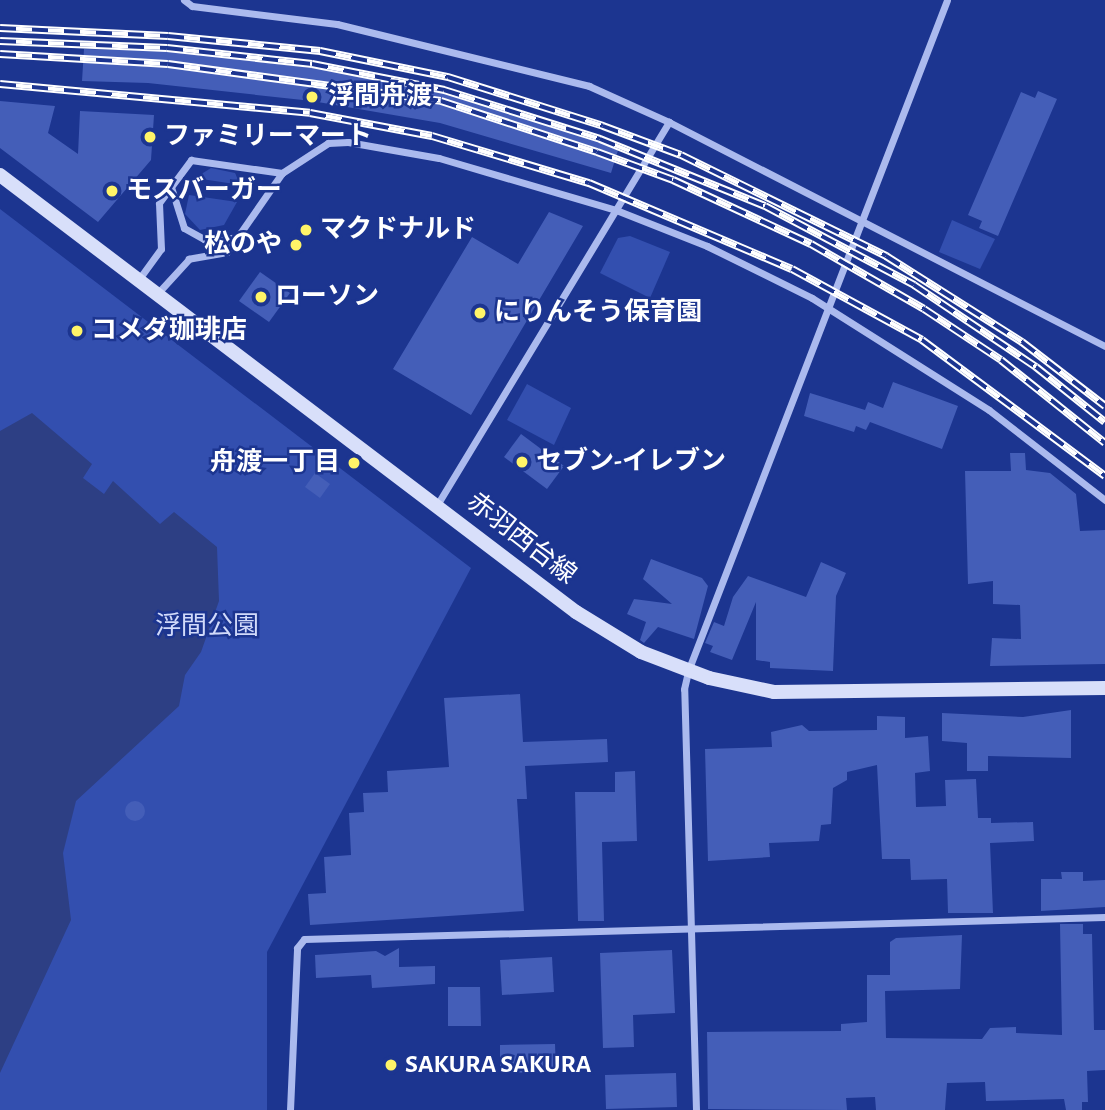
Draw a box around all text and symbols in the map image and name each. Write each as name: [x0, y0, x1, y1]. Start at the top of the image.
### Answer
place label: 浮間舟渡: [328, 81, 432, 113]
marker: 浮間舟渡: [302, 87, 322, 107]
place label: ファミリーマート: [164, 121, 372, 153]
marker: ファミリーマート: [142, 129, 158, 145]
place label: モスバーガー: [126, 175, 282, 207]
marker: モスバーガー: [104, 183, 120, 199]
place label: マクドナルド: [320, 214, 476, 246]
marker: マクドナルド: [298, 222, 314, 238]
place label: 松のや: [204, 229, 282, 261]
marker: 松のや: [288, 237, 304, 253]
place label: ローソン: [275, 281, 379, 313]
marker: ローソン: [253, 289, 269, 305]
place label: にりんそう保育園: [494, 297, 702, 329]
marker: にりんそう保育園: [472, 305, 488, 321]
place label: コメダ珈琲店: [91, 315, 247, 347]
marker: コメダ珈琲店: [69, 323, 85, 339]
place label: セブン-イレブン: [536, 446, 726, 478]
place label: 舟渡一丁目: [210, 447, 340, 479]
marker: セブン-イレブン: [514, 454, 530, 470]
marker: 舟渡一丁目: [346, 455, 362, 471]
street label: 赤羽西台線: [460, 487, 582, 591]
park label: 浮間公園: [155, 611, 259, 643]
place label: SAKURA SAKURA: [405, 1049, 591, 1081]
marker: SAKURA SAKURA: [383, 1057, 399, 1073]

